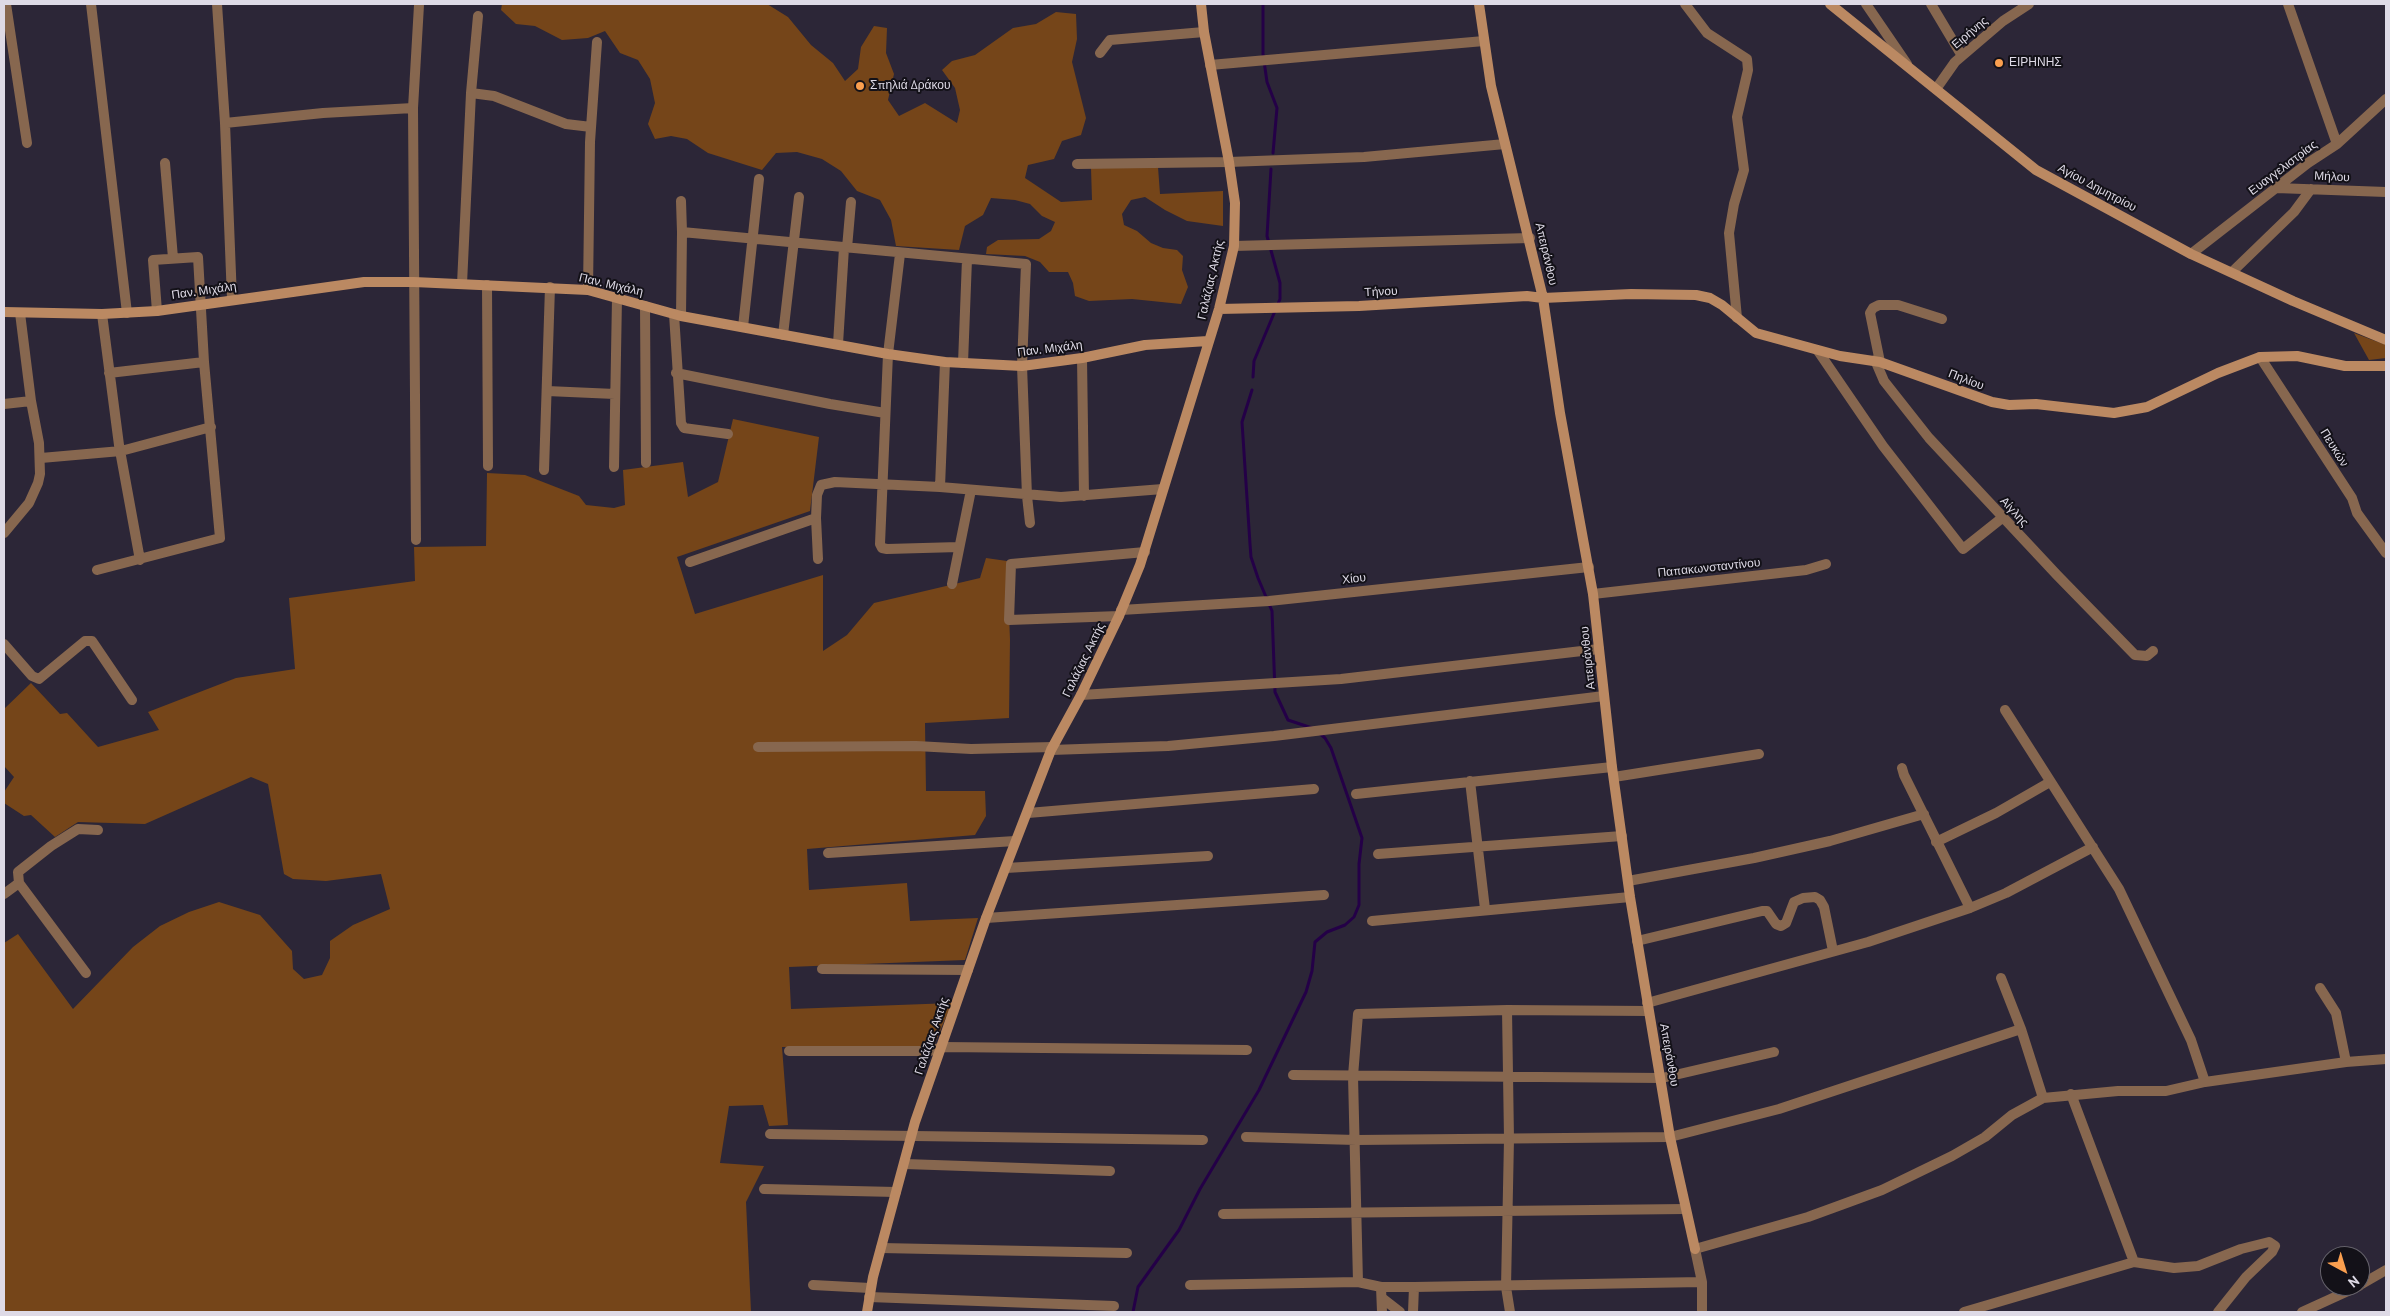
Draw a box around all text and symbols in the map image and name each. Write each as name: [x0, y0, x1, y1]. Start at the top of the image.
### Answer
street label: Ειρήνης: [1949, 14, 1991, 52]
place label: ΕΙΡΗΝΗΣ: [2009, 56, 2062, 70]
marker: ΕΙΡΗΝΗΣ: [1993, 57, 2005, 69]
place label: Σπηλιά Δράκου: [870, 79, 951, 93]
marker: Σπηλιά Δράκου: [854, 80, 866, 92]
street label: Ευαγγελιστρίας: [2246, 138, 2320, 198]
street label: Αγίου Δημητρίου: [2055, 161, 2139, 215]
street label: Μήλου: [2314, 169, 2350, 185]
street label: Απειράνθου: [1532, 221, 1560, 287]
street label: Γαλάζιας Ακτής: [1195, 239, 1227, 321]
street label: Παν. Μιχάλη: [577, 271, 645, 299]
street label: Παν. Μιχάλη: [171, 279, 237, 303]
street label: Τήνου: [1364, 284, 1398, 300]
street label: Παν. Μιχάλη: [1017, 338, 1083, 360]
street label: Πηλίου: [1946, 367, 1986, 393]
street label: Πευκών: [2317, 426, 2351, 470]
street label: Αίγλης: [1997, 494, 2031, 530]
street label: Παπακωνσταντίνου: [1657, 555, 1761, 581]
street label: Χίου: [1341, 571, 1367, 587]
street label: Γαλάζιας Ακτής: [1060, 620, 1108, 700]
street label: Απειράνθου: [1578, 626, 1598, 690]
street label: Γαλάζιας Ακτής: [912, 995, 952, 1077]
street label: Απειράνθου: [1656, 1022, 1682, 1088]
north arrow: [2320, 1246, 2370, 1296]
text: N: [2345, 1272, 2363, 1292]

